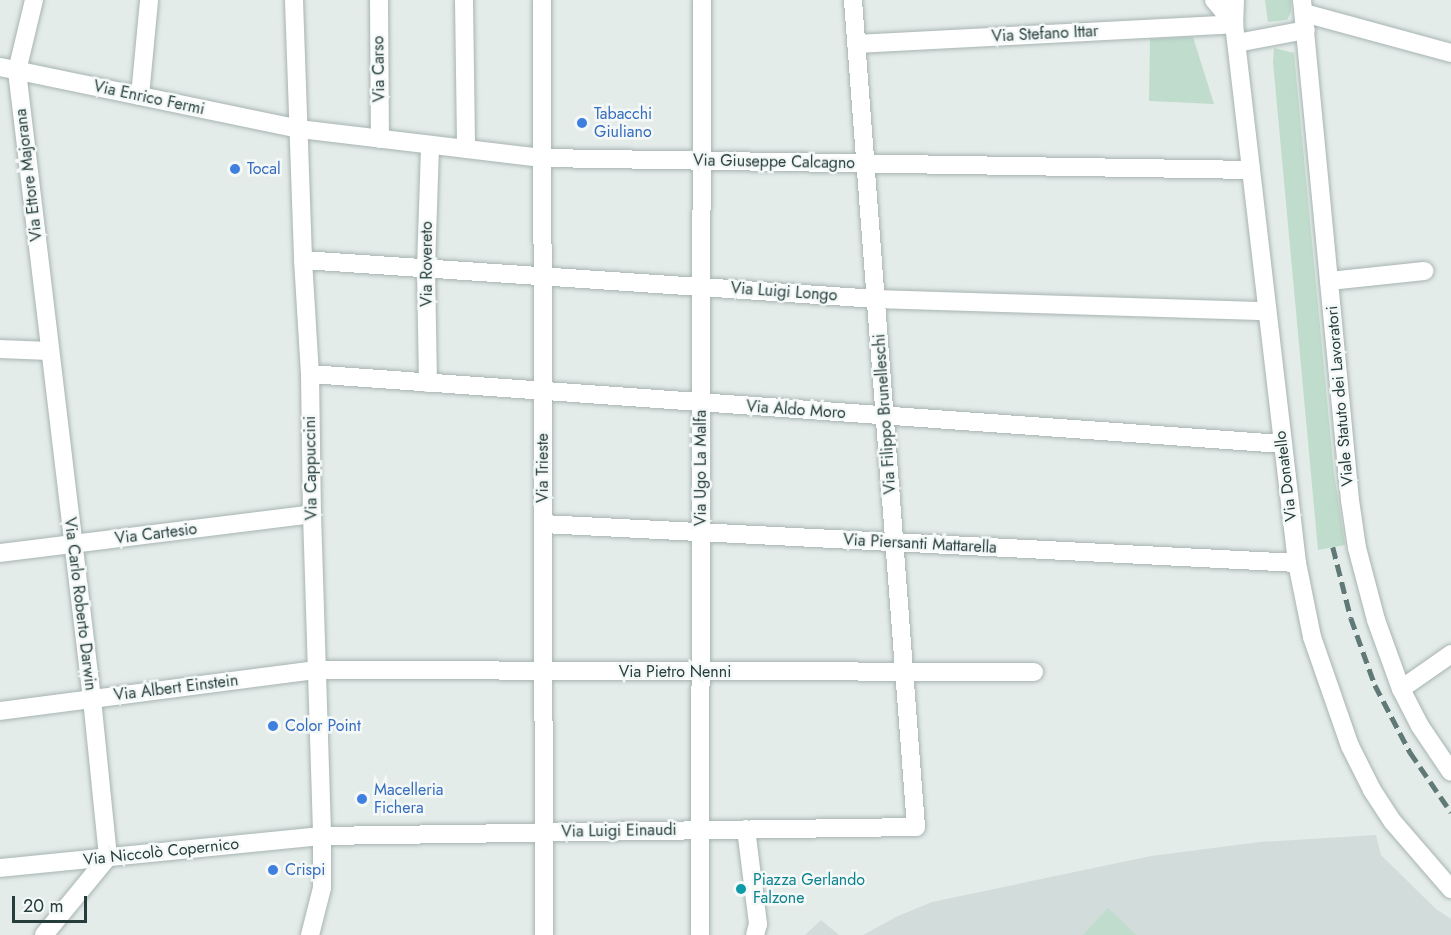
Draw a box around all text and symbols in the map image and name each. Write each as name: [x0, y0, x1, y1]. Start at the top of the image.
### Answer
street label: Via Stefano Ittar: [991, 22, 1099, 46]
street label: Via Carso: [369, 36, 389, 102]
street label: Via Enrico Fermi: [92, 77, 206, 119]
place label: Tabacchi Giuliano: [594, 104, 652, 142]
street label: Via Ettore Majorana: [11, 108, 47, 242]
marker: Tabacchi Giuliano: [575, 116, 589, 130]
street label: Via Giuseppe Calcagno: [693, 151, 855, 173]
place label: Tocal: [247, 159, 281, 179]
marker: Tocal: [228, 162, 242, 176]
street label: Via Rovereto: [417, 221, 437, 307]
street label: Via Luigi Longo: [730, 279, 838, 305]
street label: Viale Statuto dei Lavoratori: [1323, 305, 1357, 487]
street label: Via Filippo Brunelleschi: [870, 333, 900, 495]
street label: Via Aldo Moro: [746, 397, 846, 423]
street label: Via Ugo La Malfa: [691, 410, 711, 526]
street label: Via Cappuccini: [300, 416, 322, 520]
street label: Via Donatello: [1271, 430, 1301, 522]
street label: Via Trieste: [533, 433, 553, 503]
street label: Via Carlo Roberto Darwin: [60, 516, 100, 692]
street label: Via Cartesio: [114, 519, 198, 549]
street label: Via Piersanti Mattarella: [843, 530, 997, 558]
street label: Via Pietro Nenni: [619, 662, 731, 682]
street label: Via Albert Einstein: [113, 671, 239, 705]
place label: Color Point: [285, 716, 361, 736]
marker: Color Point: [266, 719, 280, 733]
place label: Macelleria Fichera: [374, 780, 443, 818]
marker: Macelleria Fichera: [355, 792, 369, 806]
street label: Via Luigi Einaudi: [561, 820, 677, 842]
street label: Via Niccolò Copernico: [82, 834, 240, 870]
place label: Crispi: [285, 860, 325, 880]
marker: Crispi: [266, 863, 280, 877]
place label: Piazza Gerlando Falzone: [753, 870, 865, 908]
marker: Piazza Gerlando Falzone: [734, 882, 748, 896]
scale bar: [15, 884, 90, 922]
text: 20 m: [23, 893, 63, 919]

